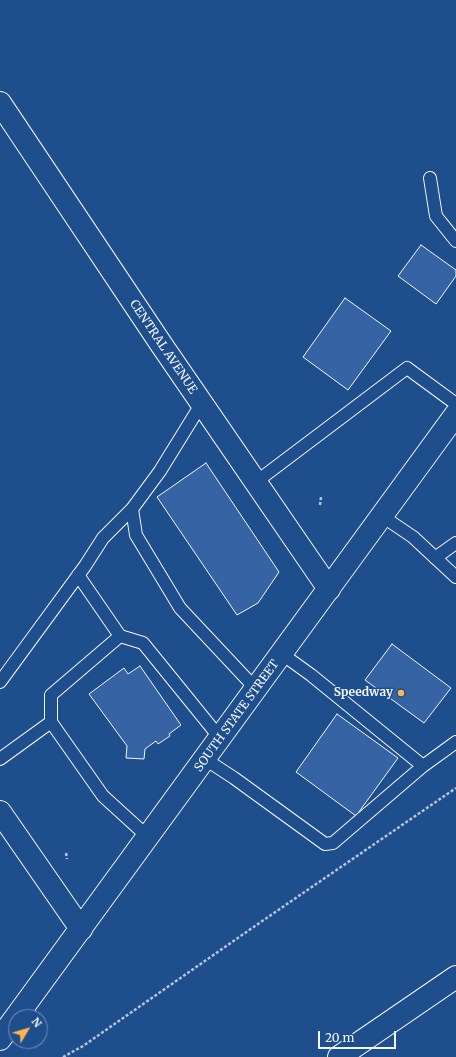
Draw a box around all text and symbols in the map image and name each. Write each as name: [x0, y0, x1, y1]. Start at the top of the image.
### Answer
street label: CENTRAL AVENUE: [126, 297, 200, 397]
street label: SOUTH STATE STREET: [192, 657, 282, 775]
place label: Speedway: [334, 686, 393, 700]
marker: Speedway: [396, 688, 406, 698]
north arrow: [8, 1009, 48, 1049]
text: N: [28, 1014, 45, 1030]
scale bar: [320, 1023, 398, 1049]
text: 20 m: [325, 1030, 354, 1045]

